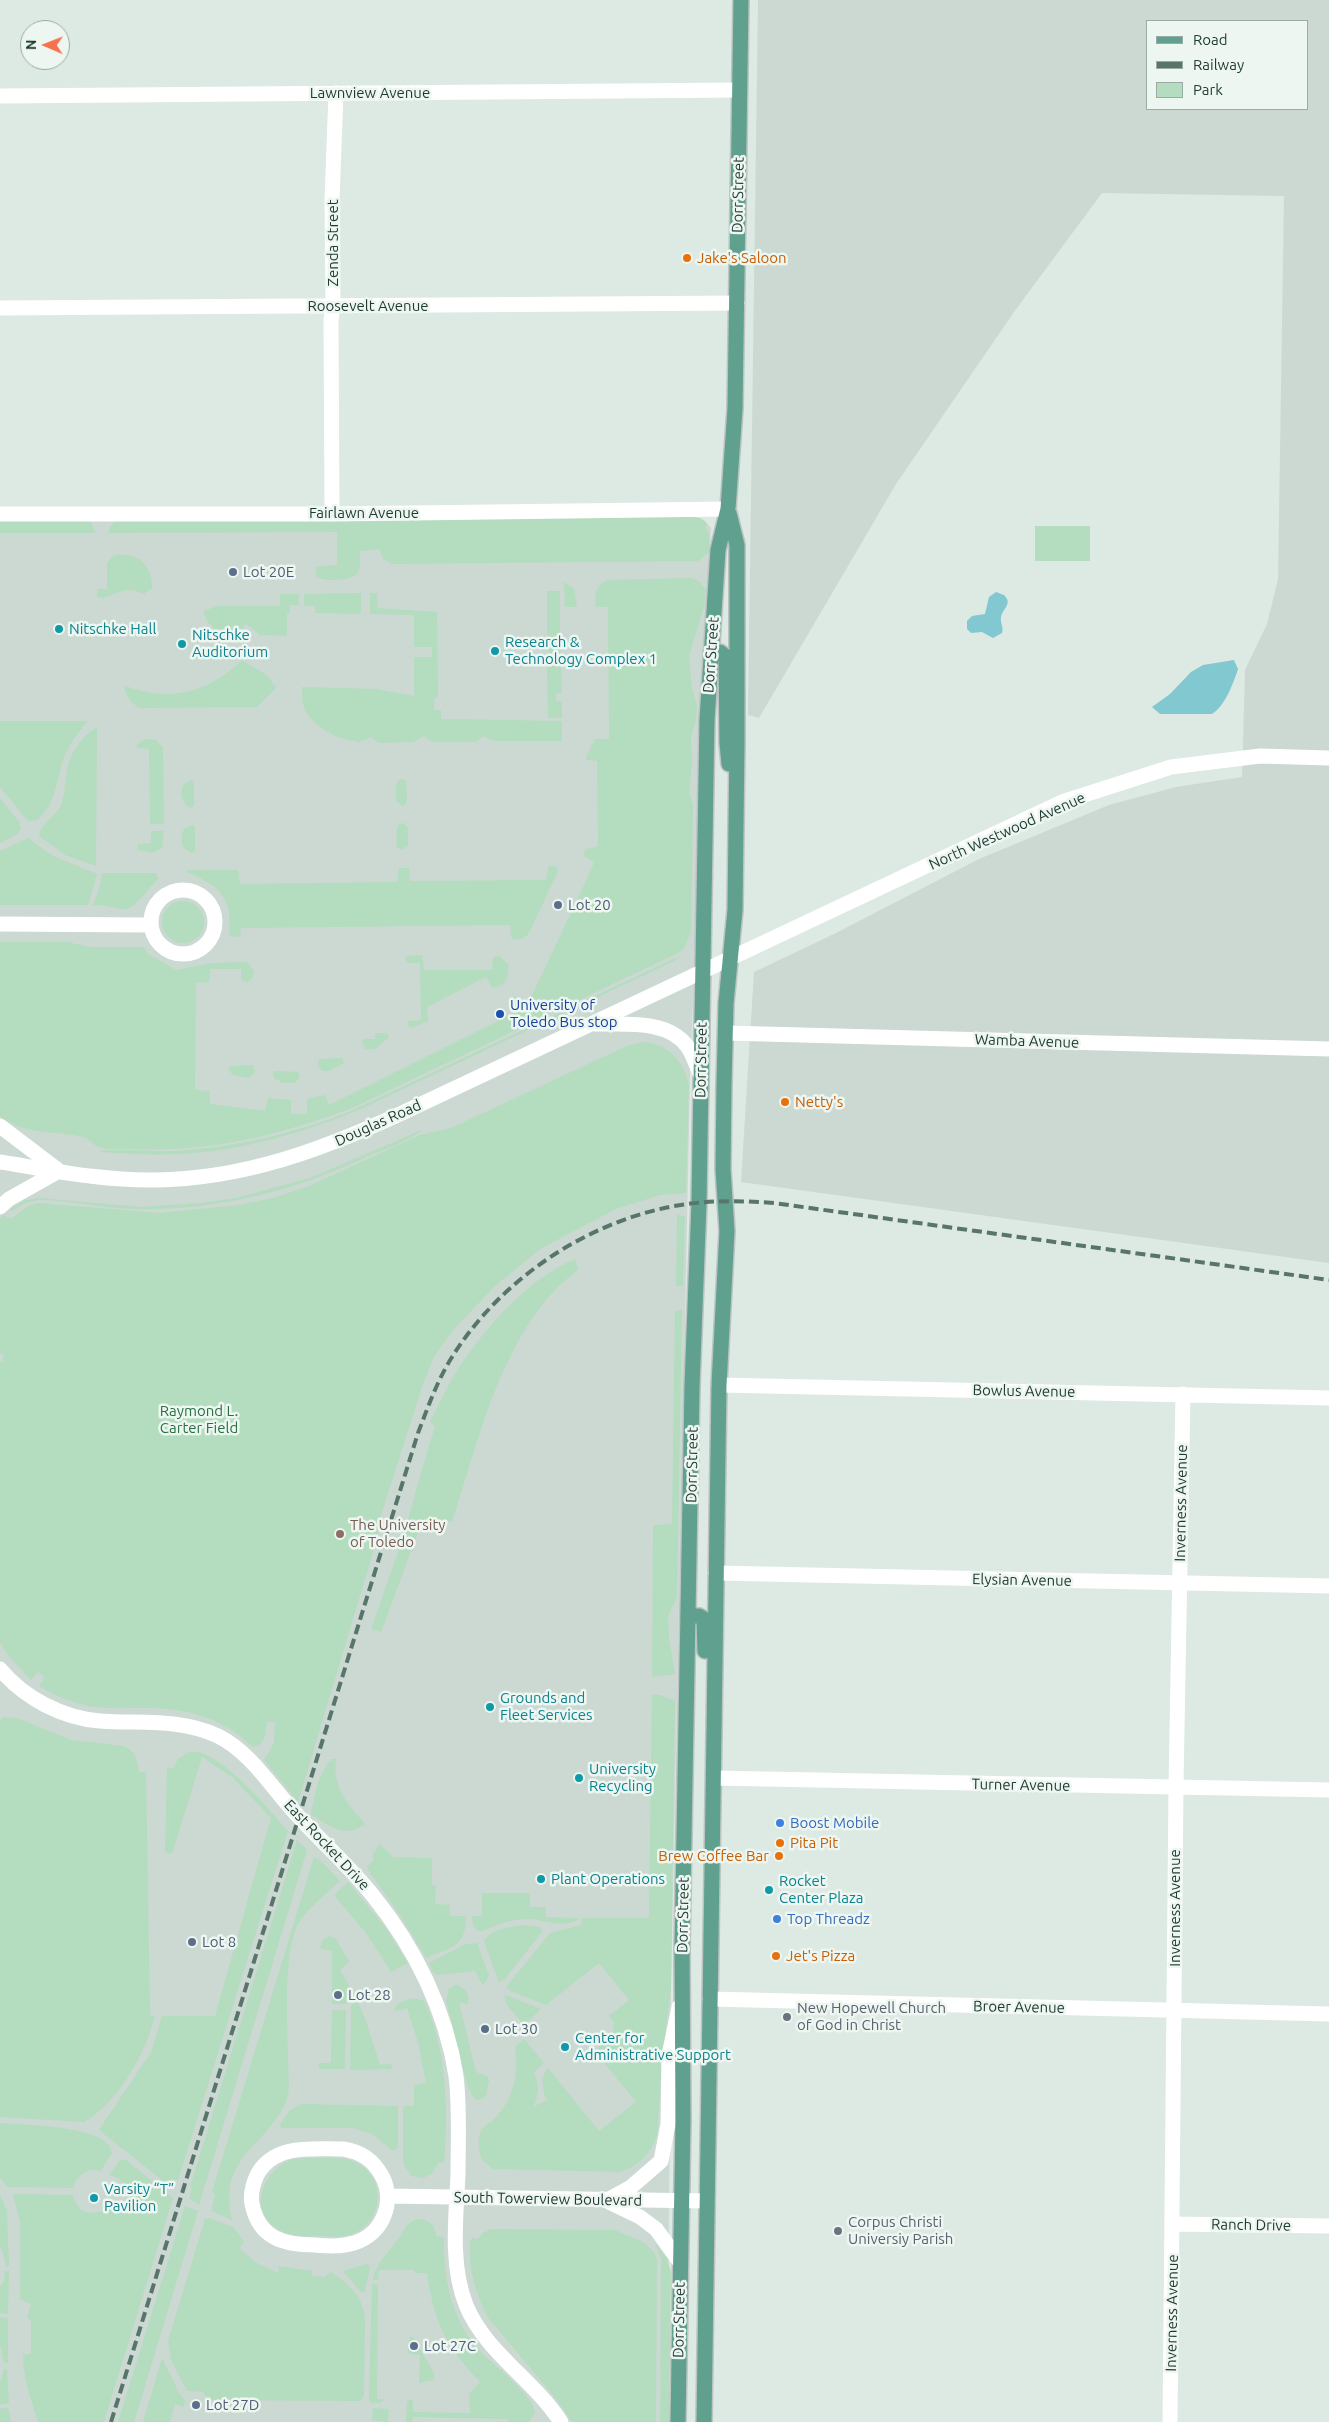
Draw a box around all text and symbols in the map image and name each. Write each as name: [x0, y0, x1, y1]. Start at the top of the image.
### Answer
north arrow: [20, 20, 70, 70]
legend: [1146, 20, 1309, 110]
text: Road: [1193, 31, 1228, 48]
text: N: [23, 39, 39, 50]
text: Railway: [1193, 56, 1244, 73]
text: Park: [1193, 81, 1223, 98]
street label: Lawnview Avenue: [310, 84, 430, 102]
street label: Dorr Street: [728, 157, 748, 233]
street label: Zenda Street: [324, 199, 342, 287]
place label: Jake's Saloon: [697, 249, 787, 267]
marker: Jake's Saloon: [681, 252, 693, 264]
street label: Roosevelt Avenue: [307, 297, 429, 315]
street label: Fairlawn Avenue: [309, 504, 419, 522]
place label: Lot 20E: [243, 563, 294, 581]
marker: Lot 20E: [227, 566, 239, 578]
street label: Dorr Street: [699, 616, 723, 694]
place label: Nitschke Hall: [69, 620, 156, 638]
marker: Nitschke Hall: [53, 623, 65, 635]
place label: Nitschke Auditorium: [192, 626, 268, 661]
place label: Research & Technology Complex 1: [505, 633, 657, 668]
marker: Nitschke Auditorium: [176, 638, 188, 650]
marker: Research & Technology Complex 1: [489, 645, 501, 657]
street label: North Westwood Avenue: [926, 788, 1088, 874]
place label: Lot 20: [568, 896, 611, 914]
marker: Lot 20: [552, 899, 564, 911]
place label: University of Toledo Bus stop: [510, 996, 618, 1031]
marker: University of Toledo Bus stop: [494, 1008, 506, 1020]
street label: Dorr Street: [691, 1022, 711, 1098]
street label: Wamba Avenue: [974, 1030, 1080, 1052]
place label: Netty's: [795, 1093, 843, 1111]
street label: Douglas Road: [332, 1096, 424, 1150]
marker: Netty's: [779, 1096, 791, 1108]
street label: Bowlus Avenue: [972, 1381, 1076, 1401]
park label: Raymond L. Carter Field: [160, 1402, 238, 1437]
street label: Dorr Street: [682, 1427, 702, 1503]
street label: Inverness Avenue: [1171, 1444, 1191, 1562]
place label: The University of Toledo: [350, 1516, 446, 1551]
marker: The University of Toledo: [334, 1528, 346, 1540]
street label: Elysian Avenue: [972, 1570, 1072, 1590]
place label: Grounds and Fleet Services: [500, 1689, 593, 1724]
marker: Grounds and Fleet Services: [484, 1701, 496, 1713]
place label: University Recycling: [589, 1760, 656, 1795]
marker: University Recycling: [573, 1772, 585, 1784]
street label: Turner Avenue: [972, 1775, 1070, 1795]
street label: East Rocket Drive: [280, 1796, 374, 1894]
place label: Boost Mobile: [790, 1814, 879, 1832]
marker: Boost Mobile: [774, 1817, 786, 1829]
place label: Pita Pit: [790, 1834, 838, 1852]
marker: Pita Pit: [774, 1837, 786, 1849]
place label: Brew Coffee Bar: [658, 1847, 769, 1865]
street label: Inverness Avenue: [1166, 1849, 1184, 1967]
marker: Brew Coffee Bar: [773, 1850, 785, 1862]
place label: Plant Operations: [551, 1870, 665, 1888]
place label: Rocket Center Plaza: [779, 1872, 864, 1907]
marker: Plant Operations: [535, 1873, 547, 1885]
street label: Dorr Street: [673, 1877, 693, 1953]
marker: Rocket Center Plaza: [763, 1884, 775, 1896]
place label: Top Threadz: [787, 1910, 870, 1928]
marker: Top Threadz: [771, 1913, 783, 1925]
place label: Lot 8: [202, 1933, 236, 1951]
marker: Lot 8: [186, 1936, 198, 1948]
place label: Jet's Pizza: [786, 1947, 855, 1965]
marker: Jet's Pizza: [770, 1950, 782, 1962]
place label: Lot 28: [348, 1986, 391, 2004]
marker: Lot 28: [332, 1989, 344, 2001]
street label: Broer Avenue: [973, 1997, 1065, 2017]
place label: New Hopewell Church of God in Christ: [797, 1999, 946, 2034]
marker: New Hopewell Church of God in Christ: [781, 2011, 793, 2023]
place label: Lot 30: [495, 2020, 538, 2038]
marker: Lot 30: [479, 2023, 491, 2035]
place label: Center for Administrative Support: [575, 2029, 731, 2064]
marker: Center for Administrative Support: [559, 2041, 571, 2053]
place label: Varsity “T” Pavilion: [104, 2180, 174, 2215]
street label: South Towerview Boulevard: [454, 2188, 642, 2210]
marker: Varsity “T” Pavilion: [88, 2192, 100, 2204]
place label: Corpus Christi Universiy Parish: [848, 2213, 953, 2248]
street label: Ranch Drive: [1211, 2215, 1291, 2235]
marker: Corpus Christi Universiy Parish: [832, 2225, 844, 2237]
street label: Inverness Avenue: [1162, 2254, 1182, 2372]
street label: Dorr Street: [669, 2282, 689, 2358]
place label: Lot 27C: [424, 2337, 476, 2355]
marker: Lot 27C: [408, 2340, 420, 2352]
place label: Lot 27D: [206, 2396, 259, 2414]
marker: Lot 27D: [190, 2399, 202, 2411]

